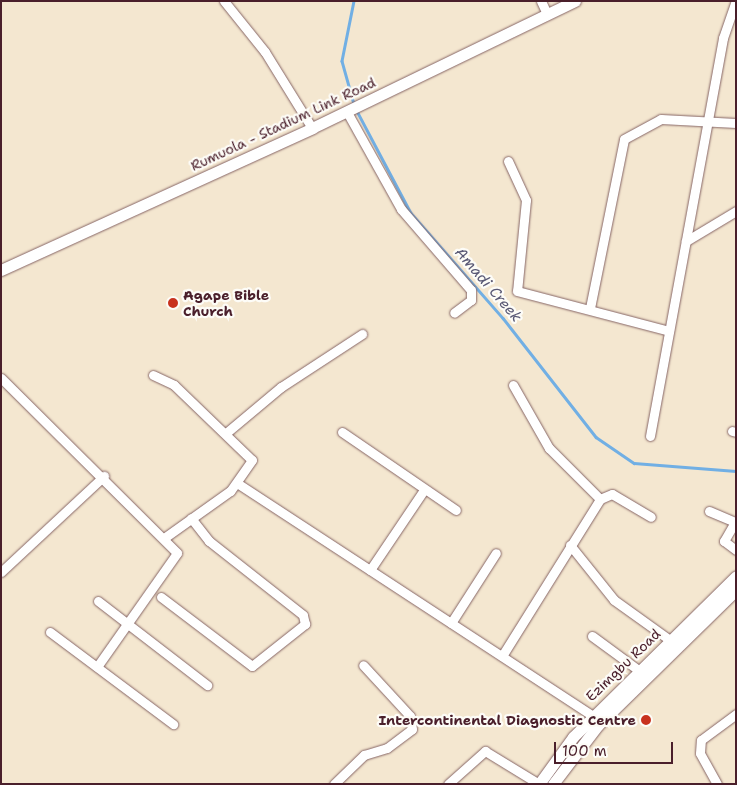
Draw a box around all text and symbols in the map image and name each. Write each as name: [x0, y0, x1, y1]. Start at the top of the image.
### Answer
street label: Rumuola - Stadium Link Road: [188, 74, 378, 174]
water label: Amadi Creek: [451, 244, 525, 326]
place label: Agape Bible Church: [183, 287, 269, 320]
marker: Agape Bible Church: [167, 297, 179, 309]
street label: Ezimgbu Road: [582, 625, 664, 705]
place label: Intercontinental Diagnostic Centre: [379, 712, 636, 728]
marker: Intercontinental Diagnostic Centre: [640, 714, 652, 726]
scale bar: [557, 732, 676, 764]
text: 100 m: [562, 741, 607, 761]

